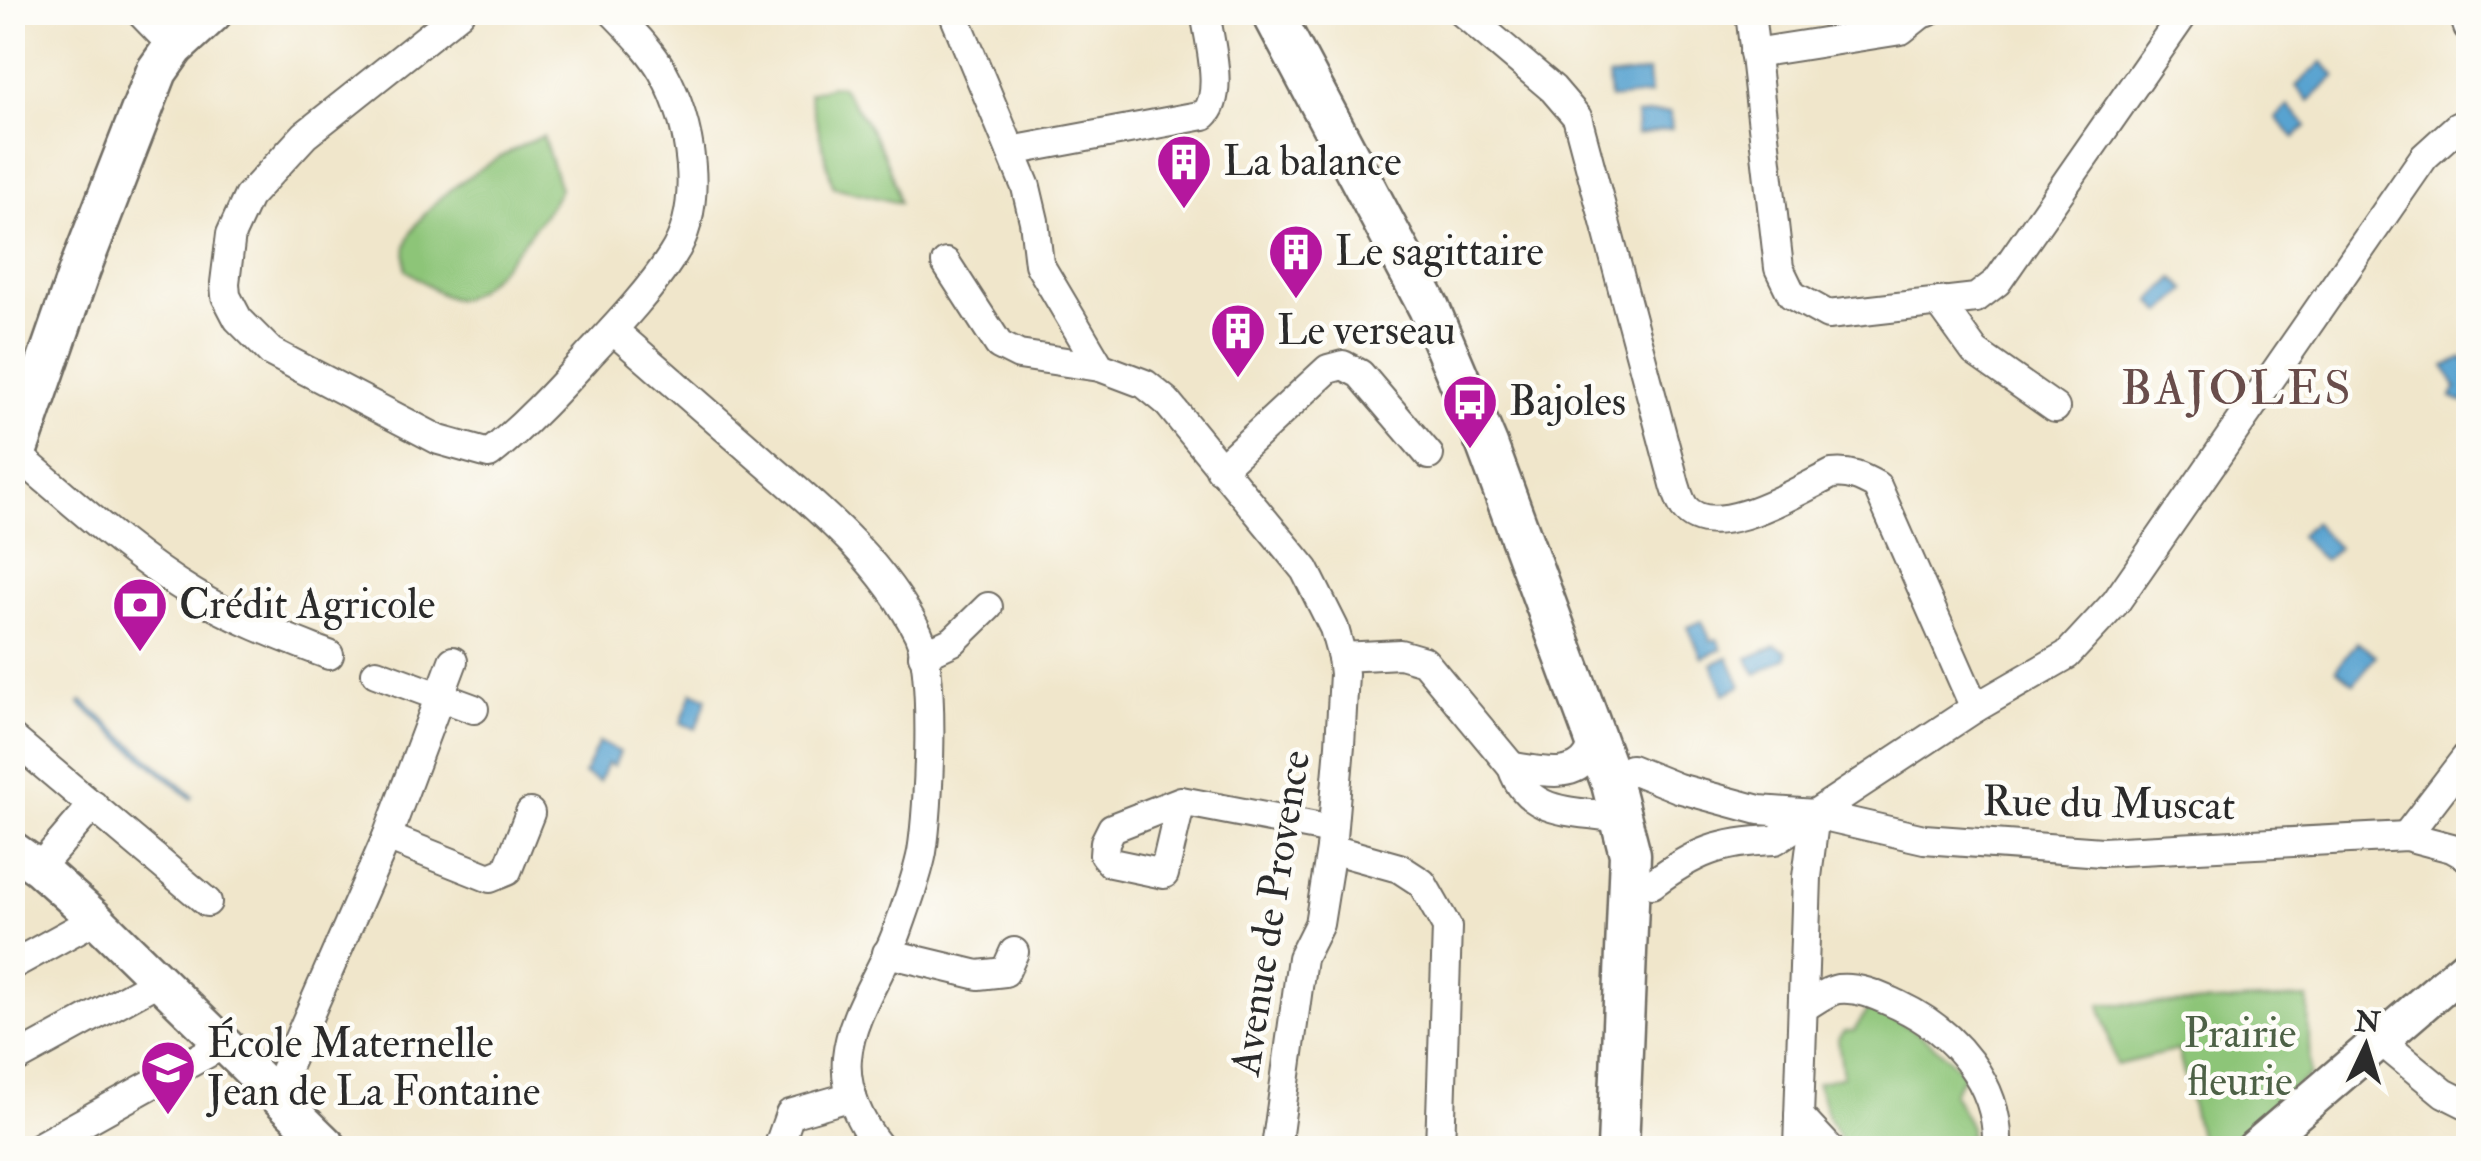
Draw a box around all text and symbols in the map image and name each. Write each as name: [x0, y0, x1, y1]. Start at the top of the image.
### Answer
building icon: La balance: [1154, 132, 1214, 211]
place label: La balance: [1223, 136, 1401, 188]
building icon: Le sagittaire: [1266, 222, 1326, 301]
place label: Le sagittaire: [1335, 226, 1544, 278]
building icon: Le verseau: [1208, 301, 1268, 380]
place label: Le verseau: [1277, 305, 1456, 357]
district label: BAJOLES: [2121, 359, 2353, 419]
bus stop icon: Bajoles: [1440, 372, 1500, 451]
place label: Bajoles: [1509, 376, 1626, 428]
bank icon: Crédit Agricole: [110, 575, 170, 654]
place label: Crédit Agricole: [179, 579, 435, 631]
street label: Avenue de Provence: [1219, 747, 1322, 1080]
street label: Rue du Muscat: [1982, 776, 2236, 832]
north arrow: [2316, 996, 2416, 1096]
text: N: [2353, 1004, 2382, 1041]
park label: Prairie fleurie: [2184, 1008, 2296, 1108]
place label: École Maternelle Jean de La Fontaine: [206, 1016, 540, 1118]
school or university icon: École Maternelle Jean de La Fontaine: [138, 1038, 198, 1117]

